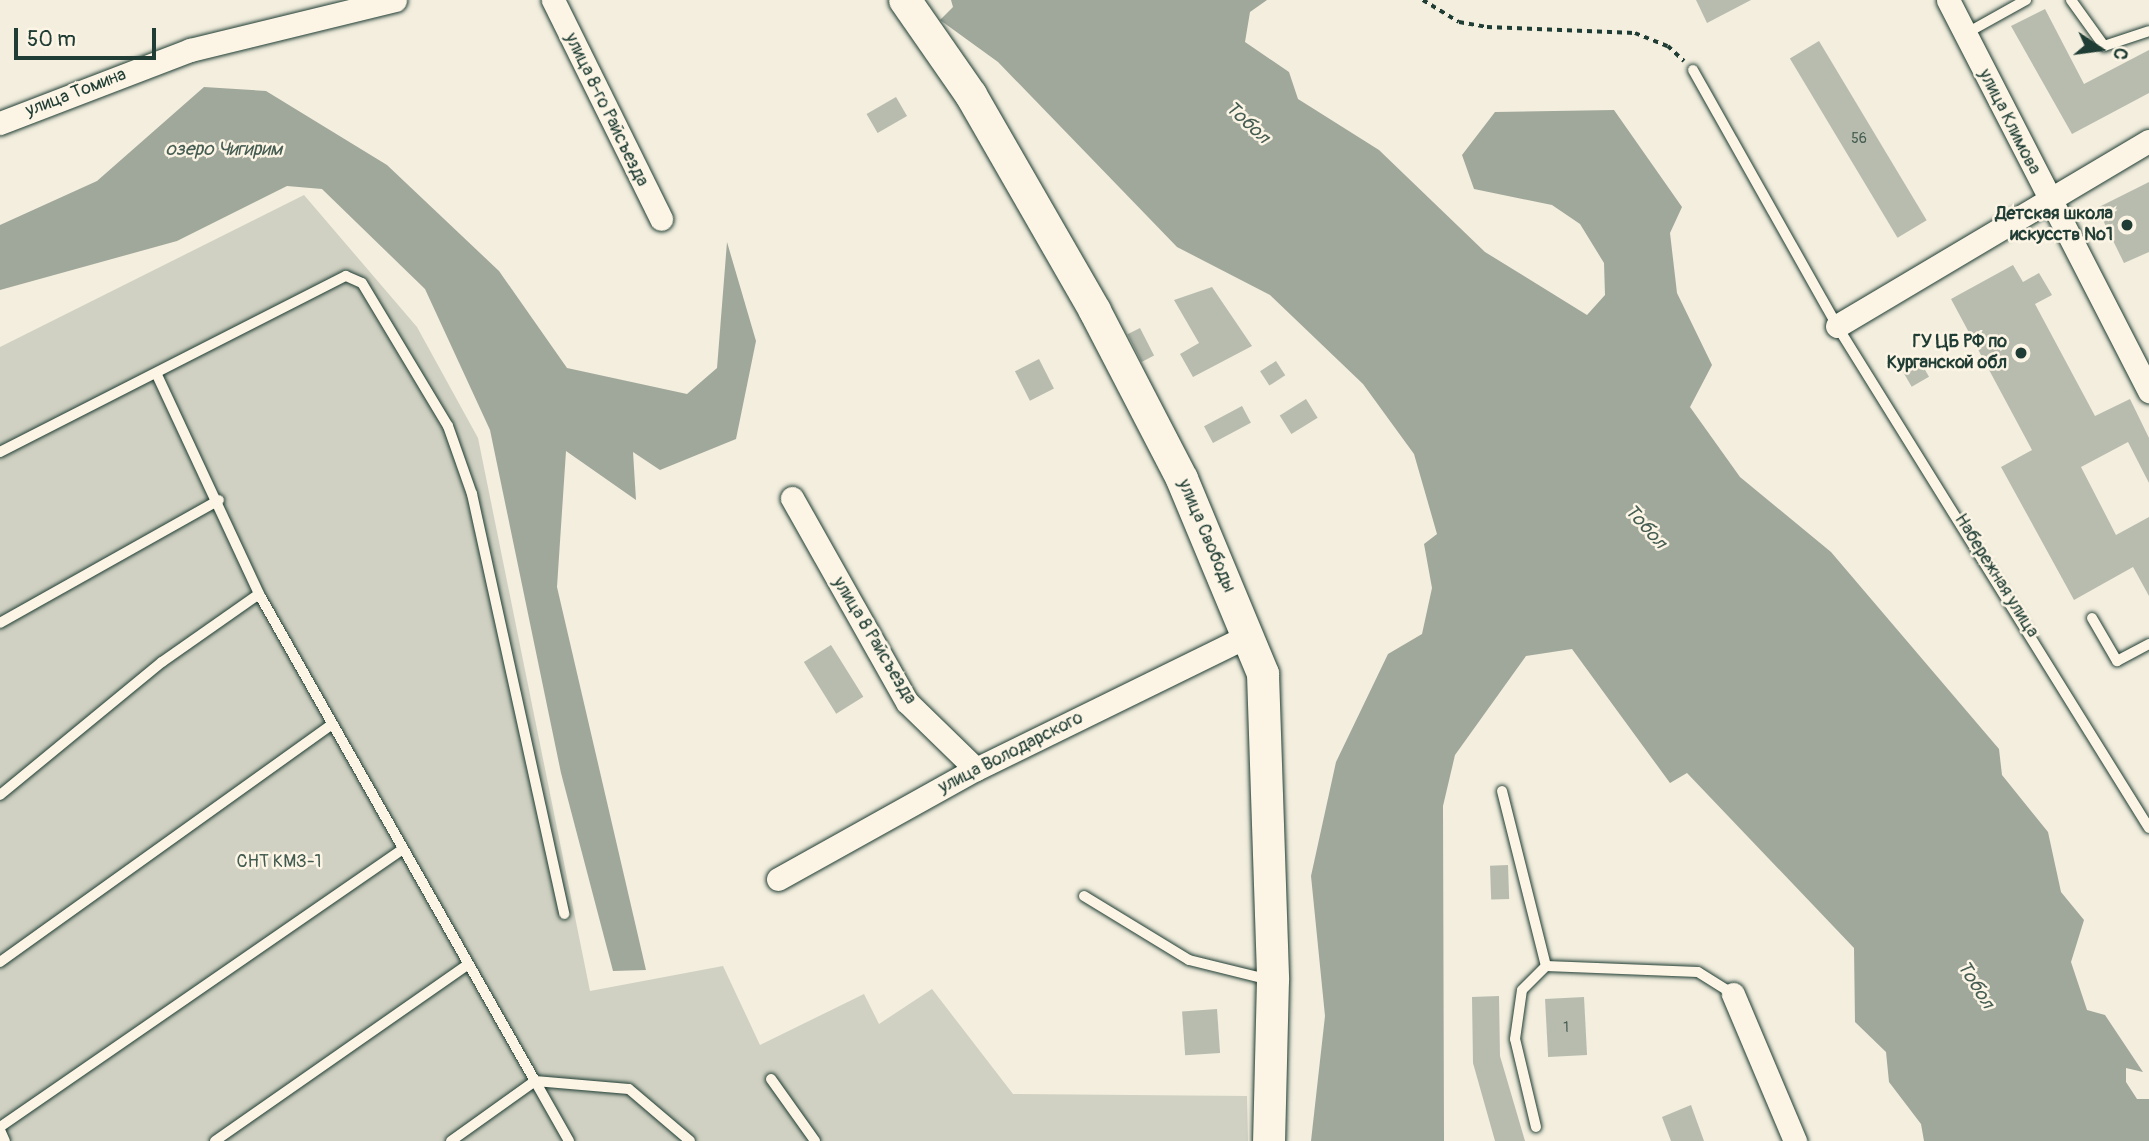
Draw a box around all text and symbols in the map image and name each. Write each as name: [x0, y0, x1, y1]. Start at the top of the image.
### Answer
scale bar: [18, 14, 159, 58]
north arrow: [2065, 14, 2135, 84]
text: 50 m: [27, 26, 76, 53]
street label: улица 8-го Райсъезда: [559, 30, 653, 190]
text: С: [2107, 45, 2133, 62]
street label: улица Томина: [23, 64, 129, 122]
street label: улица Климова: [1973, 66, 2045, 178]
water label: Тобол: [1220, 97, 1274, 149]
house number: 56: [1851, 131, 1867, 147]
water label: озеро Чигирим: [166, 139, 282, 161]
place label: Детская школа искусств №1: [1996, 204, 2113, 246]
marker: Детская школа искусств №1: [2119, 217, 2135, 233]
place label: ГУ ЦБ РФ по Курганской обл: [1887, 332, 2007, 374]
marker: ГУ ЦБ РФ по Курганской обл: [2013, 345, 2029, 361]
street label: улица Свободы: [1172, 476, 1240, 596]
water label: Тобол: [1619, 500, 1671, 554]
street label: Набережная улица: [1949, 510, 2043, 642]
street label: улица 8 Райсъезда: [827, 573, 921, 709]
street label: улица Володарского: [935, 707, 1087, 799]
park label: СНТ КМЗ-1: [236, 851, 322, 873]
water label: Тобол: [1952, 957, 1998, 1013]
house number: 1: [1563, 1020, 1569, 1036]

